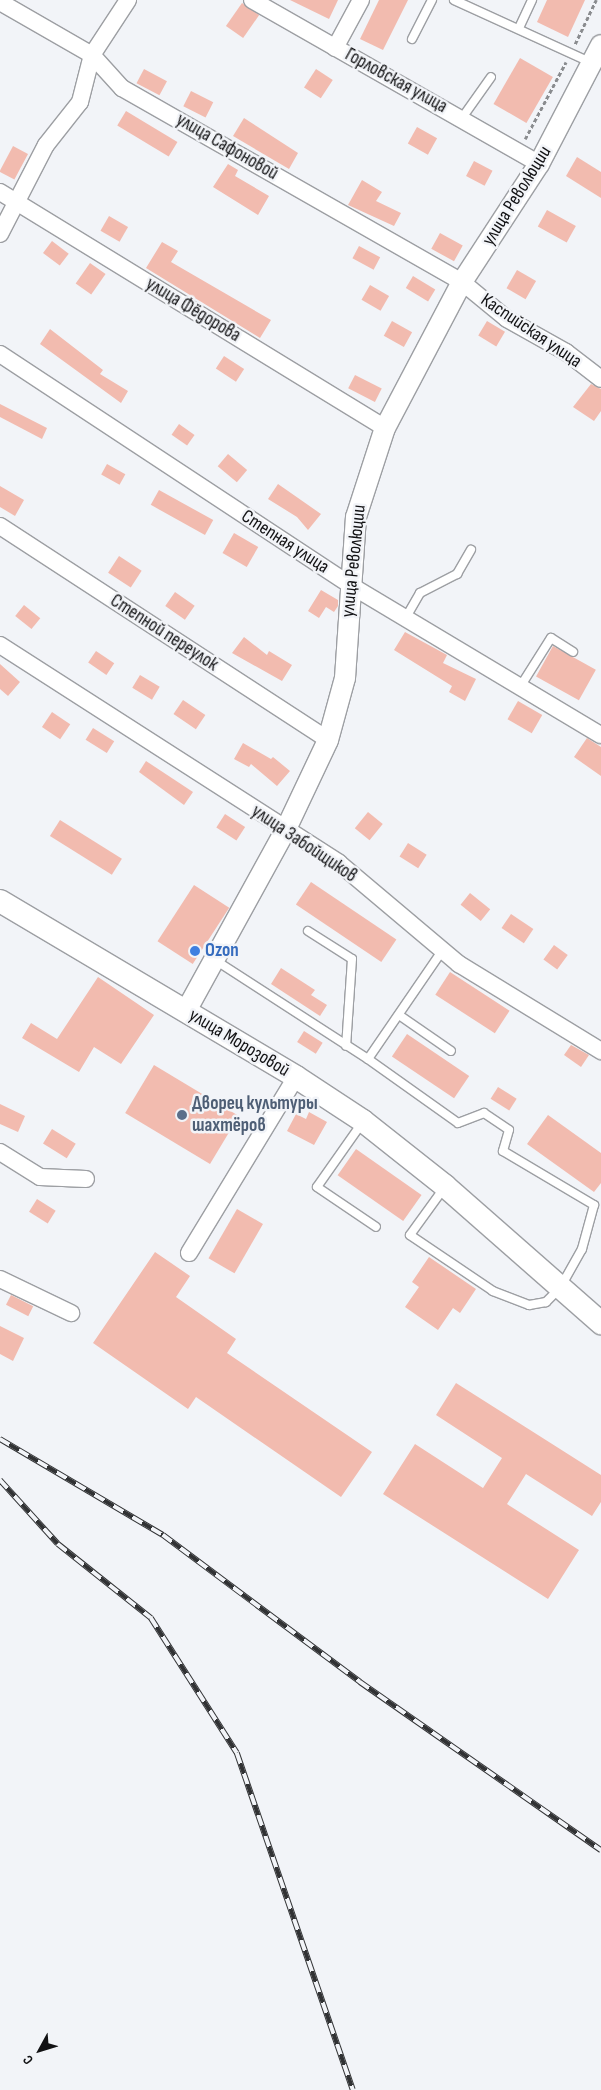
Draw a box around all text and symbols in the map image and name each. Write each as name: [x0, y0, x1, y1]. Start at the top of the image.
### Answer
street label: Горловская улица: [341, 44, 451, 118]
street label: улица Сафоновой: [172, 109, 282, 185]
street label: улица Революции: [477, 142, 557, 250]
street label: улица Фёдорова: [141, 273, 245, 347]
street label: Каспийская улица: [476, 289, 586, 373]
street label: улица Революции: [337, 504, 371, 618]
street label: Степная улица: [237, 505, 333, 579]
street label: Степной переулок: [106, 590, 222, 676]
street label: улица Забойщиков: [247, 800, 361, 888]
place label: Ozon: [205, 940, 239, 962]
marker: Ozon: [189, 945, 201, 957]
street label: улица Морозовой: [185, 1004, 293, 1082]
place label: Дворец культуры шахтёров: [192, 1093, 318, 1137]
marker: Дворец культуры шахтёров: [176, 1109, 188, 1121]
north arrow: [15, 2025, 65, 2075]
text: С: [19, 2052, 37, 2068]

